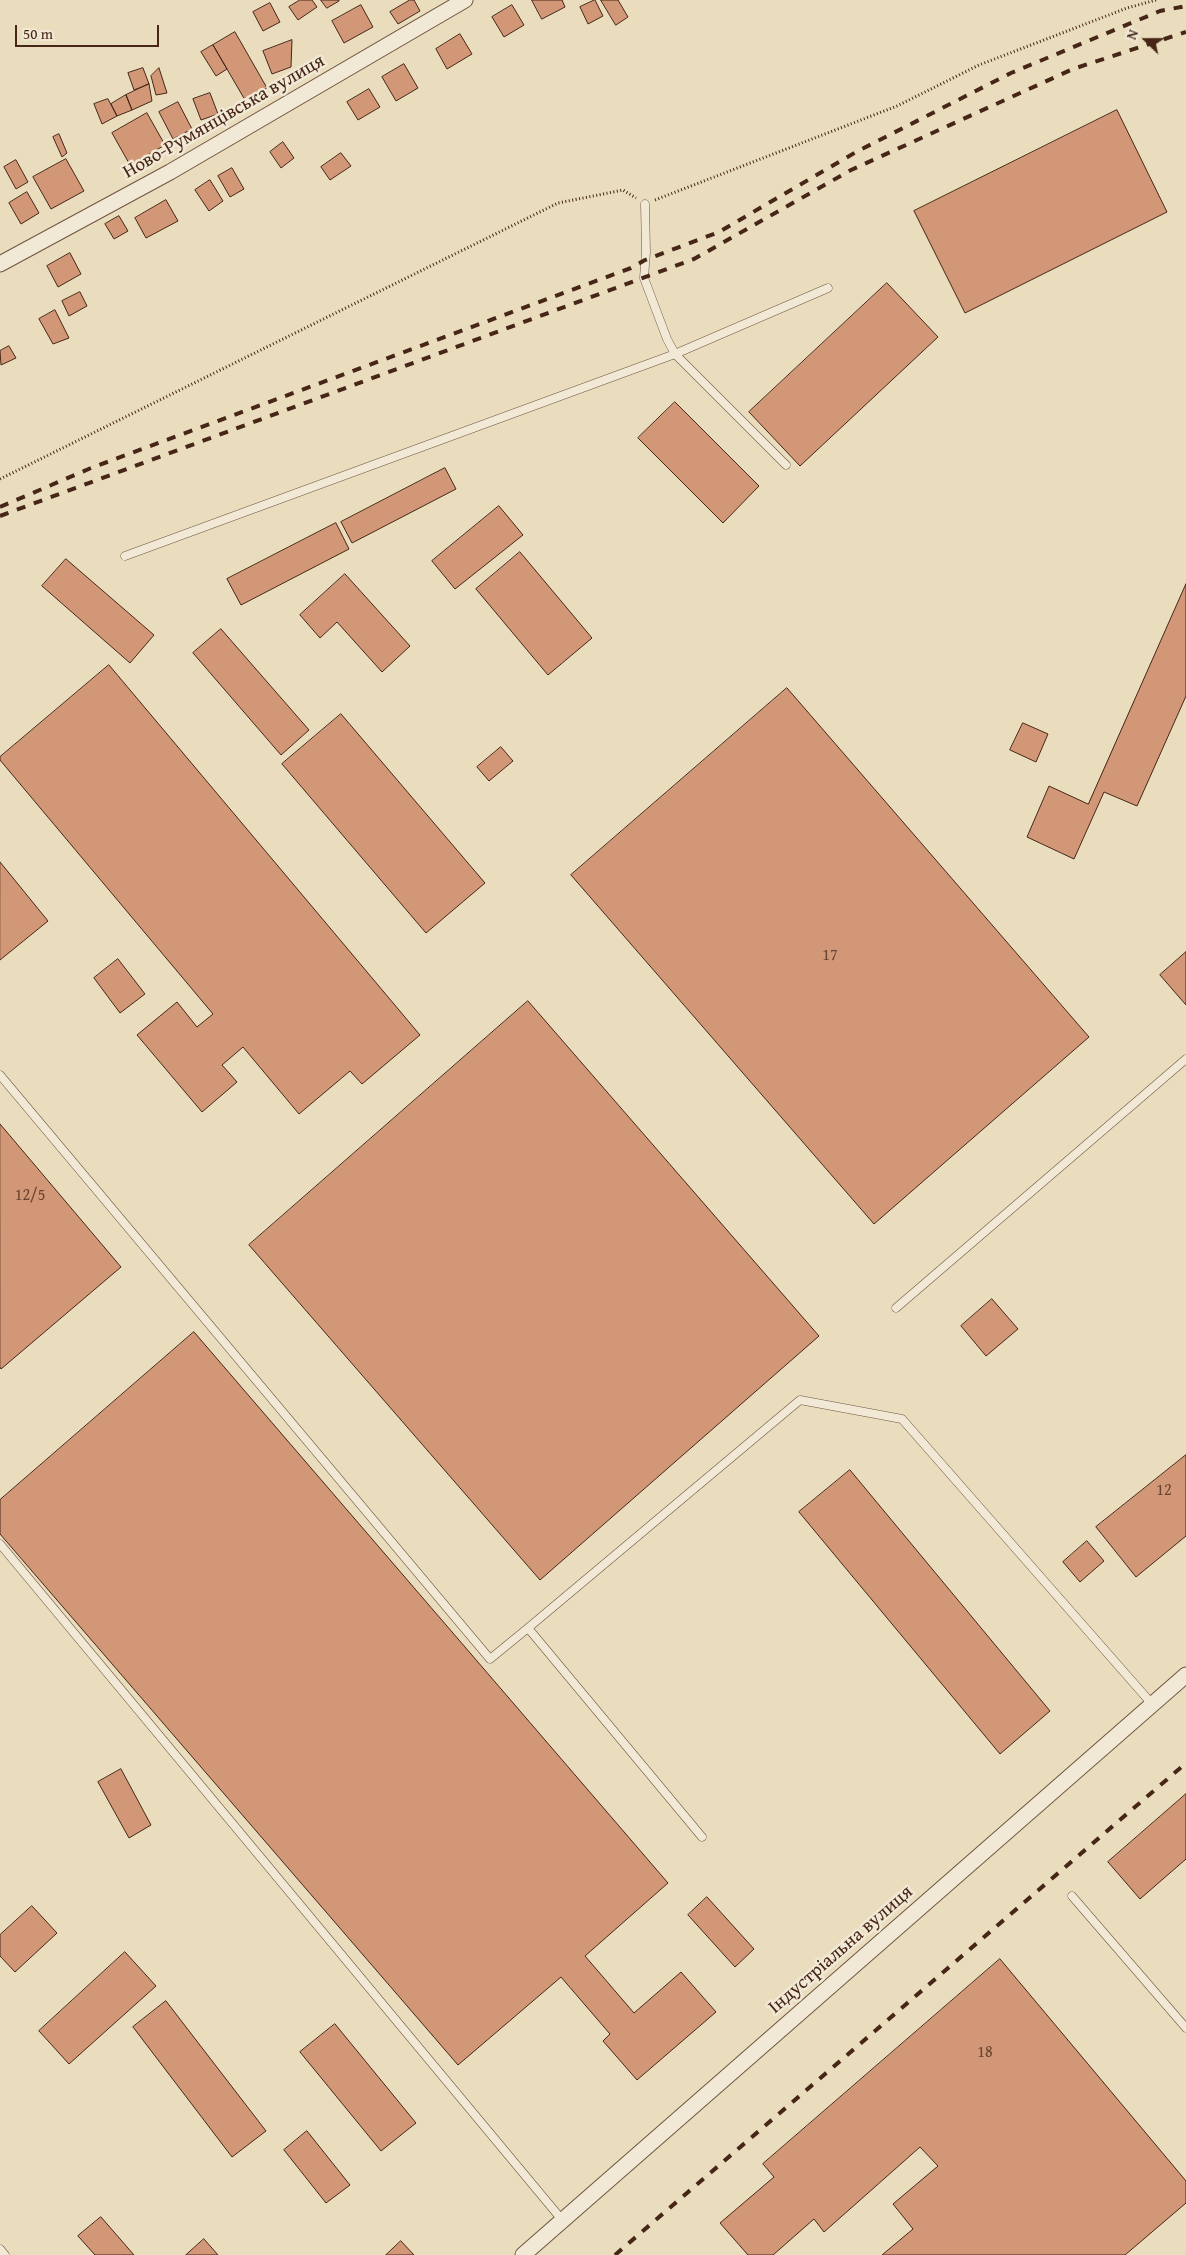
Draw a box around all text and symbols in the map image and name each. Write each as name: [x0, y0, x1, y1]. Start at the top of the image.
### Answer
scale bar: [18, 15, 161, 47]
north arrow: [1121, 15, 1171, 65]
text: 50 m: [23, 23, 53, 44]
text: N: [1121, 26, 1143, 42]
street label: Ново-Румянцівська вулиця: [119, 50, 329, 184]
house number: 17: [822, 946, 838, 966]
house number: 12/5: [15, 1186, 45, 1206]
house number: 12: [1156, 1481, 1172, 1501]
street label: Індустріальна вулиця: [764, 1881, 918, 2019]
house number: 18: [977, 2043, 993, 2063]

